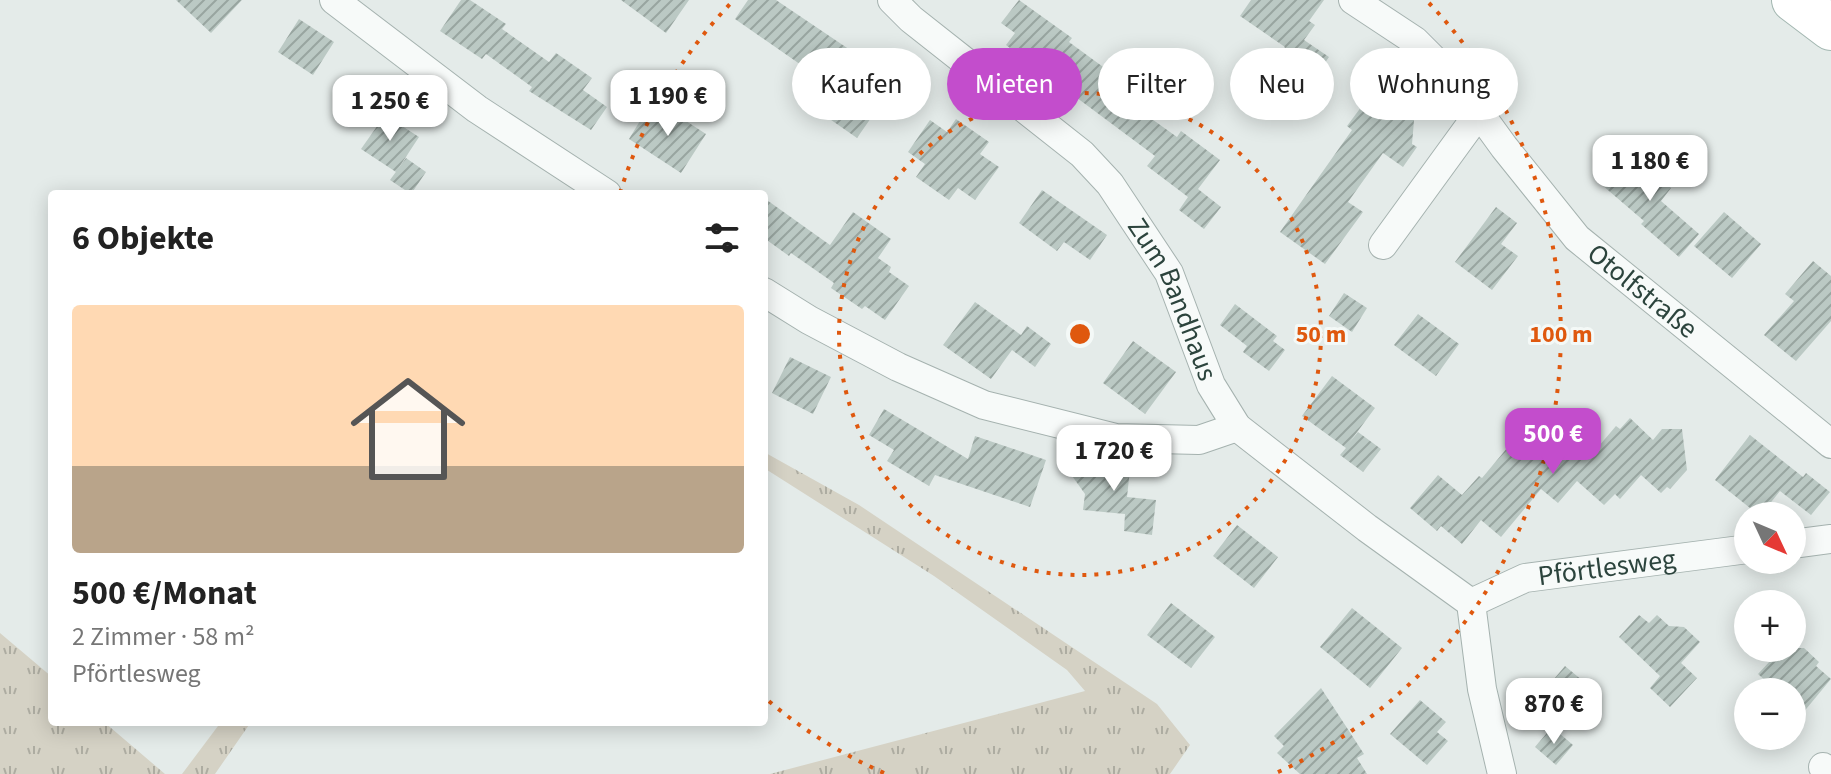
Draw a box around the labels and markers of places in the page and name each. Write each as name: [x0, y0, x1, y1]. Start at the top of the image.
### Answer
pin: 1 190 €: [594, 70, 742, 138]
pin: 1 250 €: [316, 75, 464, 143]
pin: 1 180 €: [1576, 135, 1724, 203]
centre of rings: [1066, 320, 1094, 348]
pin: 500 €: [1497, 408, 1609, 476]
pin: 1 720 €: [1040, 425, 1188, 493]
pin: 870 €: [1498, 678, 1610, 746]

